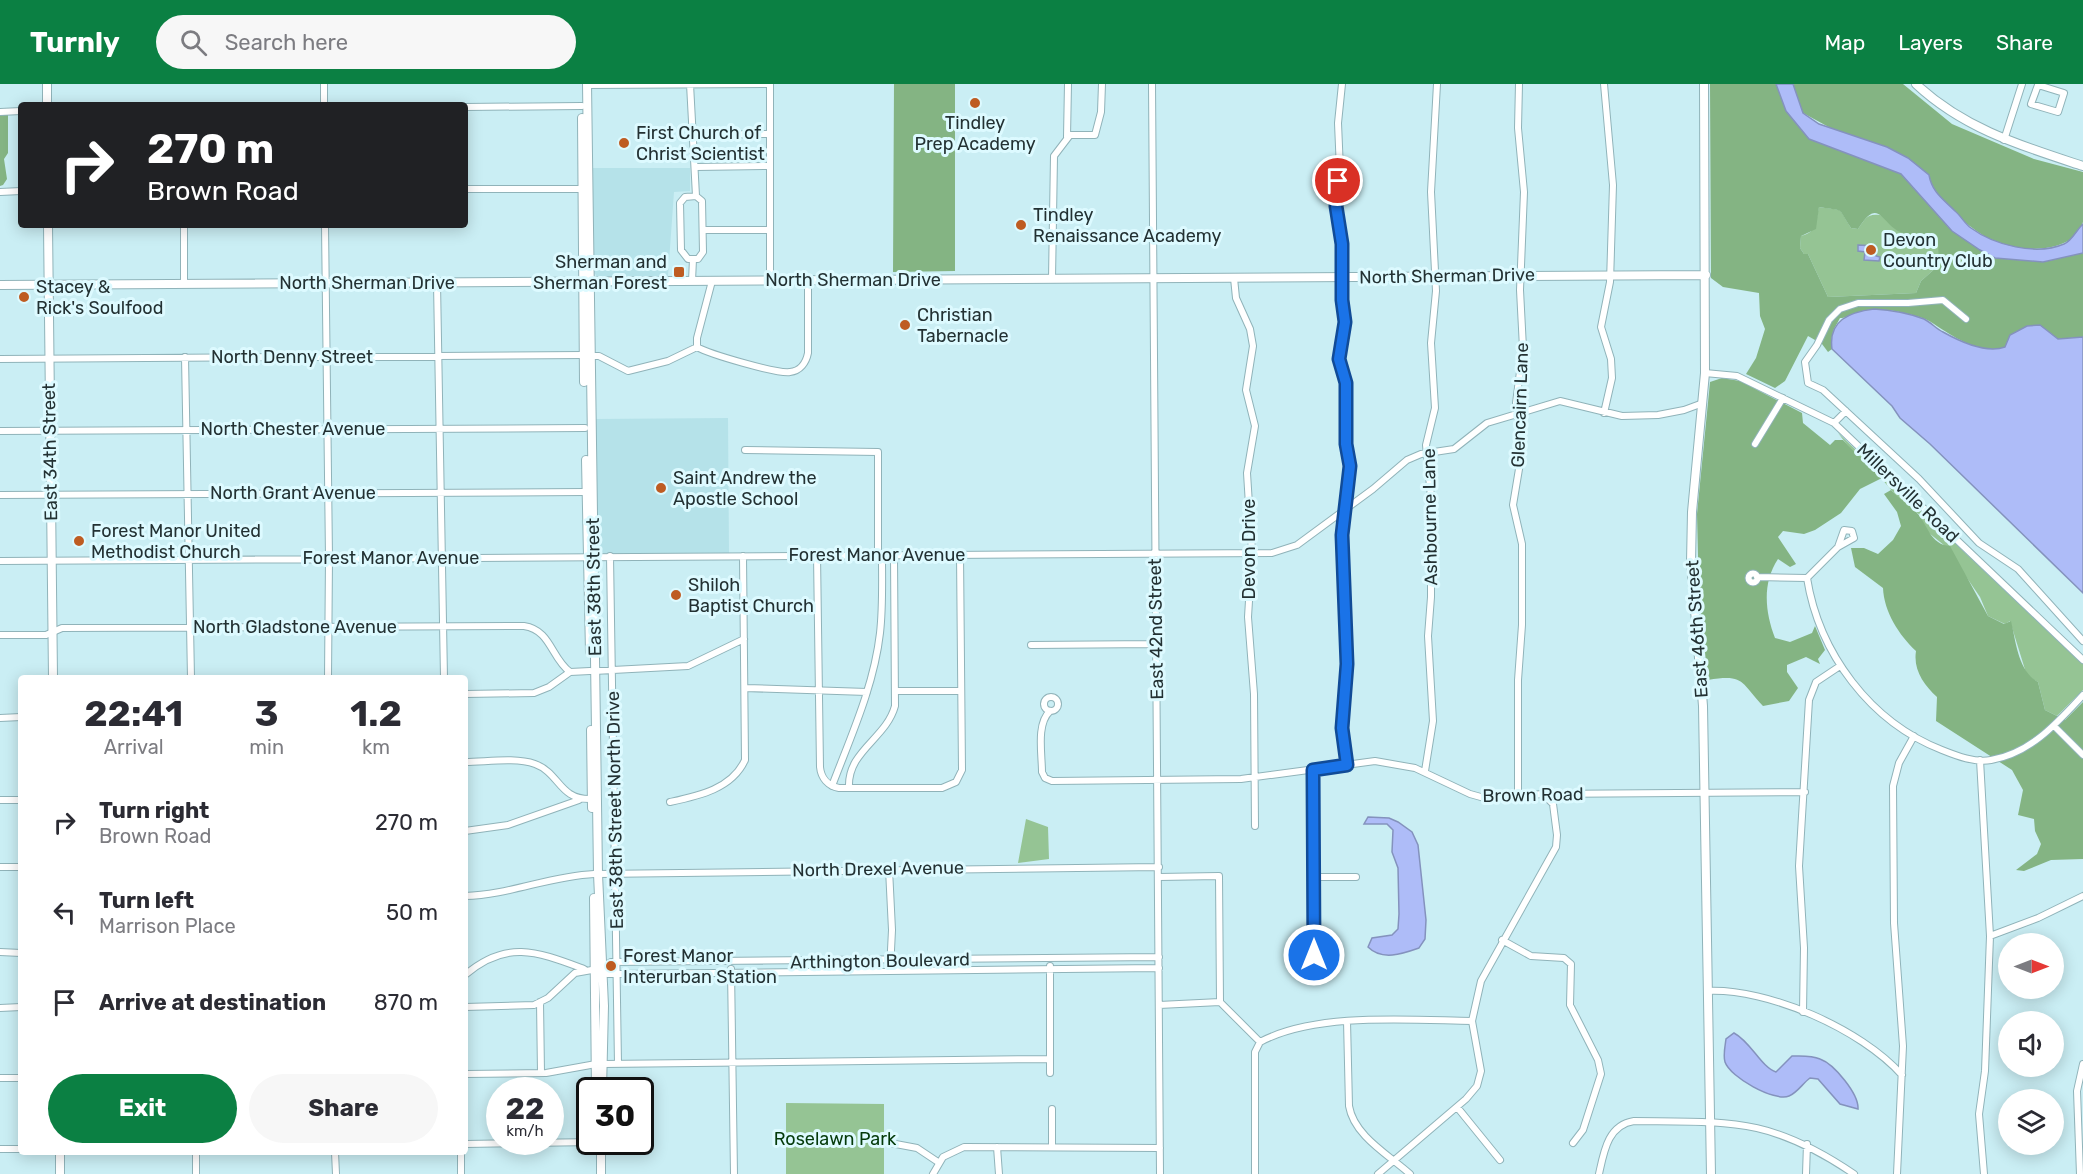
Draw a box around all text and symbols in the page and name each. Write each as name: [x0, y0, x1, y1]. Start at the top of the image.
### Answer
search box: [156, 15, 576, 69]
text: Turnly: [30, 26, 120, 59]
icon: search: [177, 26, 210, 59]
text: Search here: [225, 29, 348, 56]
text: Map: [1824, 30, 1865, 55]
text: Layers: [1898, 30, 1963, 55]
text: Share: [1996, 30, 2053, 55]
marker: Tindley Prep Academy: [968, 96, 982, 110]
place label: Tindley Prep Academy: [914, 112, 1036, 155]
place label: First Church of Christ Scientist: [636, 122, 765, 165]
text: 270 m: [147, 124, 274, 174]
icon: right: [48, 126, 126, 204]
marker: First Church of Christ Scientist: [617, 136, 631, 150]
pin: [1312, 155, 1363, 206]
icon: arrive: [1321, 164, 1354, 197]
text: Brown Road: [147, 175, 299, 207]
place label: Tindley Renaissance Academy: [1033, 204, 1221, 247]
marker: Tindley Renaissance Academy: [1014, 218, 1028, 232]
place label: Devon Country Club: [1883, 229, 1993, 272]
marker: Devon Country Club: [1864, 243, 1878, 257]
place label: Sherman and Sherman Forest: [533, 251, 667, 294]
street label: North Sherman Drive: [1359, 263, 1535, 289]
marker: Sherman and Sherman Forest: [672, 265, 686, 279]
street label: North Sherman Drive: [765, 269, 941, 291]
street label: North Sherman Drive: [279, 272, 455, 294]
place label: Stacey & Rick's Soulfood: [36, 276, 163, 319]
marker: Stacey & Rick's Soulfood: [17, 290, 31, 304]
place label: Christian Tabernacle: [917, 304, 1009, 347]
marker: Christian Tabernacle: [898, 318, 912, 332]
street label: Glencairn Lane: [1507, 342, 1533, 468]
street label: North Denny Street: [211, 346, 373, 368]
street label: East 34th Street: [38, 383, 62, 521]
street label: North Chester Avenue: [201, 418, 385, 440]
street label: Millersville Road: [1852, 439, 1964, 547]
street label: Ashbourne Lane: [1418, 448, 1442, 586]
place label: Saint Andrew the Apostle School: [673, 467, 817, 510]
marker: Saint Andrew the Apostle School: [654, 481, 668, 495]
street label: North Grant Avenue: [210, 482, 376, 504]
street label: Devon Drive: [1238, 499, 1260, 599]
street label: East 38th Street: [582, 518, 606, 656]
place label: Forest Manor United Methodist Church: [91, 520, 261, 563]
marker: Forest Manor United Methodist Church: [72, 534, 86, 548]
street label: Forest Manor Avenue: [789, 544, 965, 566]
street label: Forest Manor Avenue: [303, 547, 479, 569]
street label: East 42nd Street: [1144, 558, 1168, 700]
street label: East 46th Street: [1681, 559, 1713, 699]
place label: Shiloh Baptist Church: [688, 574, 814, 617]
marker: Shiloh Baptist Church: [669, 588, 683, 602]
street label: North Gladstone Avenue: [193, 616, 397, 638]
street label: East 38th Street North Drive: [602, 691, 628, 929]
text: 22:41: [84, 692, 183, 735]
text: 3: [255, 692, 279, 735]
text: 1.2: [350, 692, 402, 735]
text: Arrival: [104, 735, 164, 759]
text: min: [249, 735, 284, 759]
text: km: [362, 735, 390, 759]
street label: Brown Road: [1482, 783, 1584, 807]
text: Turn right: [99, 797, 209, 824]
icon: right: [48, 806, 81, 839]
text: 270 m: [375, 809, 438, 836]
text: Brown Road: [99, 824, 211, 848]
street label: North Drexel Avenue: [792, 857, 964, 881]
text: Turn left: [99, 887, 194, 914]
icon: left: [48, 896, 81, 929]
text: 50 m: [386, 899, 438, 926]
text: Marrison Place: [99, 914, 236, 938]
position arrow: [1282, 923, 1346, 987]
north arrow: [1998, 933, 2064, 999]
map controls: [1998, 933, 2064, 1155]
place label: Forest Manor Interurban Station: [623, 945, 777, 988]
street label: Arthington Boulevard: [790, 948, 970, 974]
marker: Forest Manor Interurban Station: [604, 959, 618, 973]
icon: arrive: [48, 986, 81, 1019]
text: Arrive at destination: [99, 989, 326, 1016]
text: 870 m: [374, 989, 438, 1016]
button: sound: [1998, 1011, 2064, 1077]
button: Exit: [48, 1074, 237, 1143]
button: Share: [249, 1074, 438, 1143]
speed limit sign: 30: [576, 1077, 654, 1155]
button: layers: [1998, 1089, 2064, 1155]
text: 22: [506, 1091, 545, 1127]
text: km/h: [506, 1122, 544, 1140]
park label: Roselawn Park: [774, 1128, 897, 1150]

